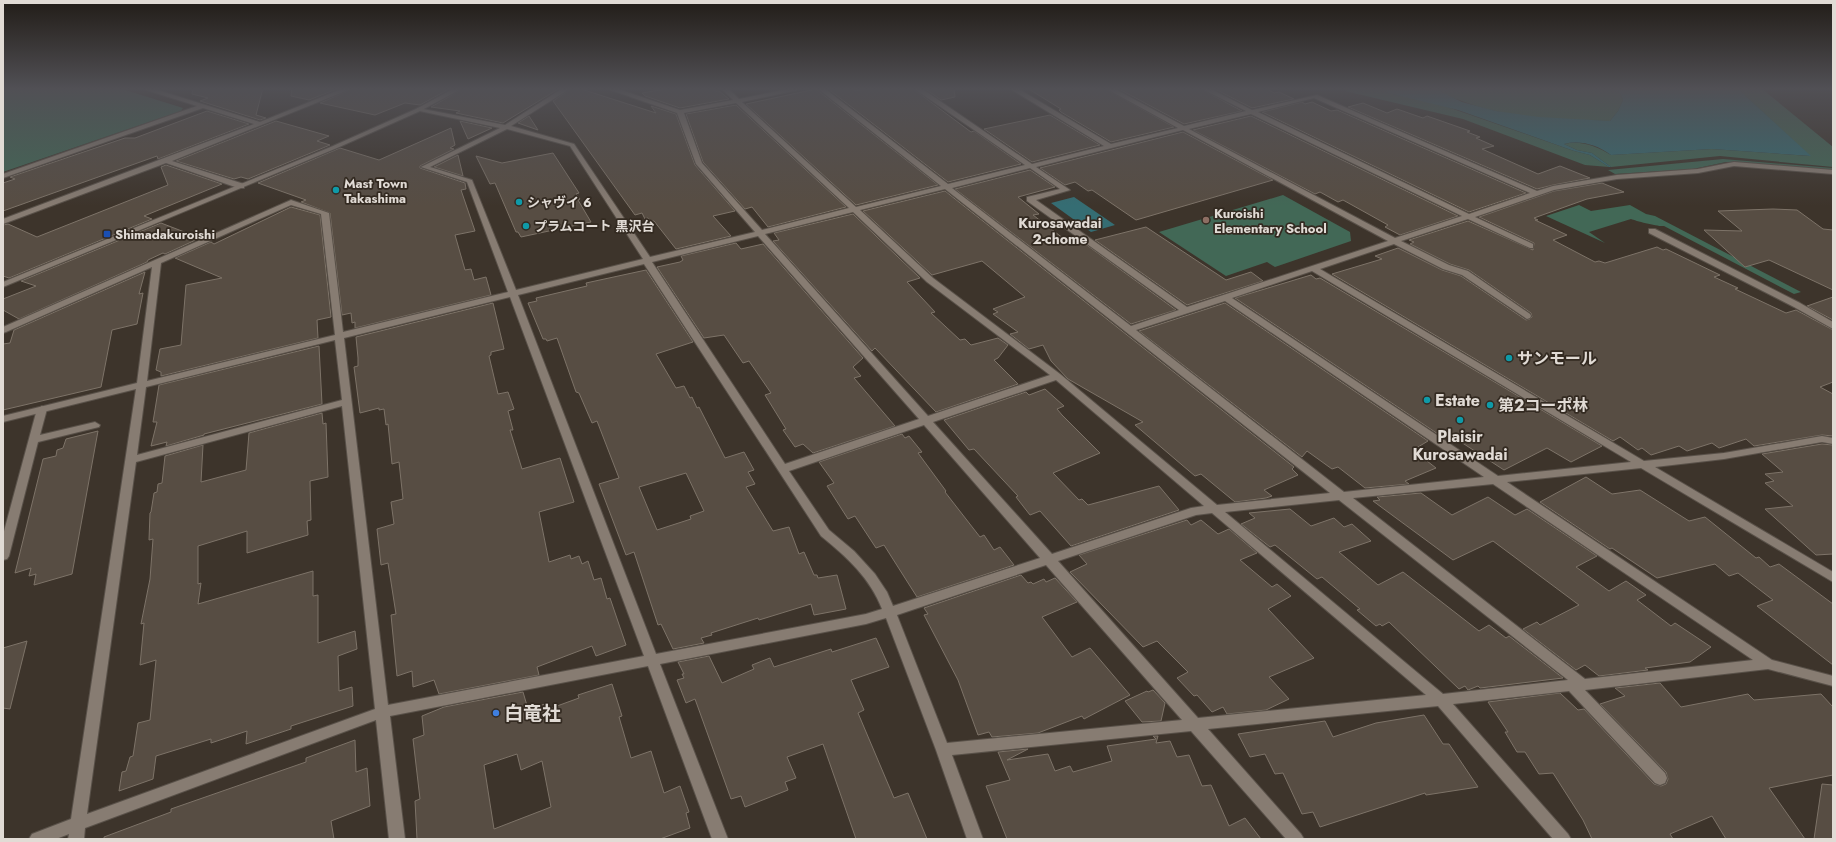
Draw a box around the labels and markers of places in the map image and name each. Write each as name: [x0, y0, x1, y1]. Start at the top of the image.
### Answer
place label: Mast Town Takashima: [344, 174, 407, 208]
marker: Mast Town Takashima: [331, 185, 341, 195]
place label: シャヴイ 6: [527, 193, 592, 212]
marker: シャヴイ 6: [514, 197, 524, 207]
place label: Kuroishi Elementary School: [1214, 204, 1327, 238]
marker: Kuroishi Elementary School: [1201, 215, 1211, 225]
place label: プラムコート 黒沢台: [534, 217, 655, 236]
marker: プラムコート 黒沢台: [521, 221, 531, 231]
place label: Shimadakuroishi: [115, 225, 215, 244]
marker: Shimadakuroishi: [102, 229, 112, 239]
place label: サンモール: [1517, 347, 1597, 370]
marker: サンモール: [1504, 353, 1514, 363]
place label: Estate: [1435, 389, 1480, 412]
place label: 第2コーポ林: [1498, 394, 1589, 417]
marker: Estate: [1422, 395, 1432, 405]
marker: 第2コーポ林: [1485, 400, 1495, 410]
marker: Plaisir Kurosawadai: [1455, 415, 1465, 425]
place label: Plaisir Kurosawadai: [1412, 425, 1508, 466]
place label: 白竜社: [504, 700, 561, 727]
marker: 白竜社: [491, 708, 501, 718]

